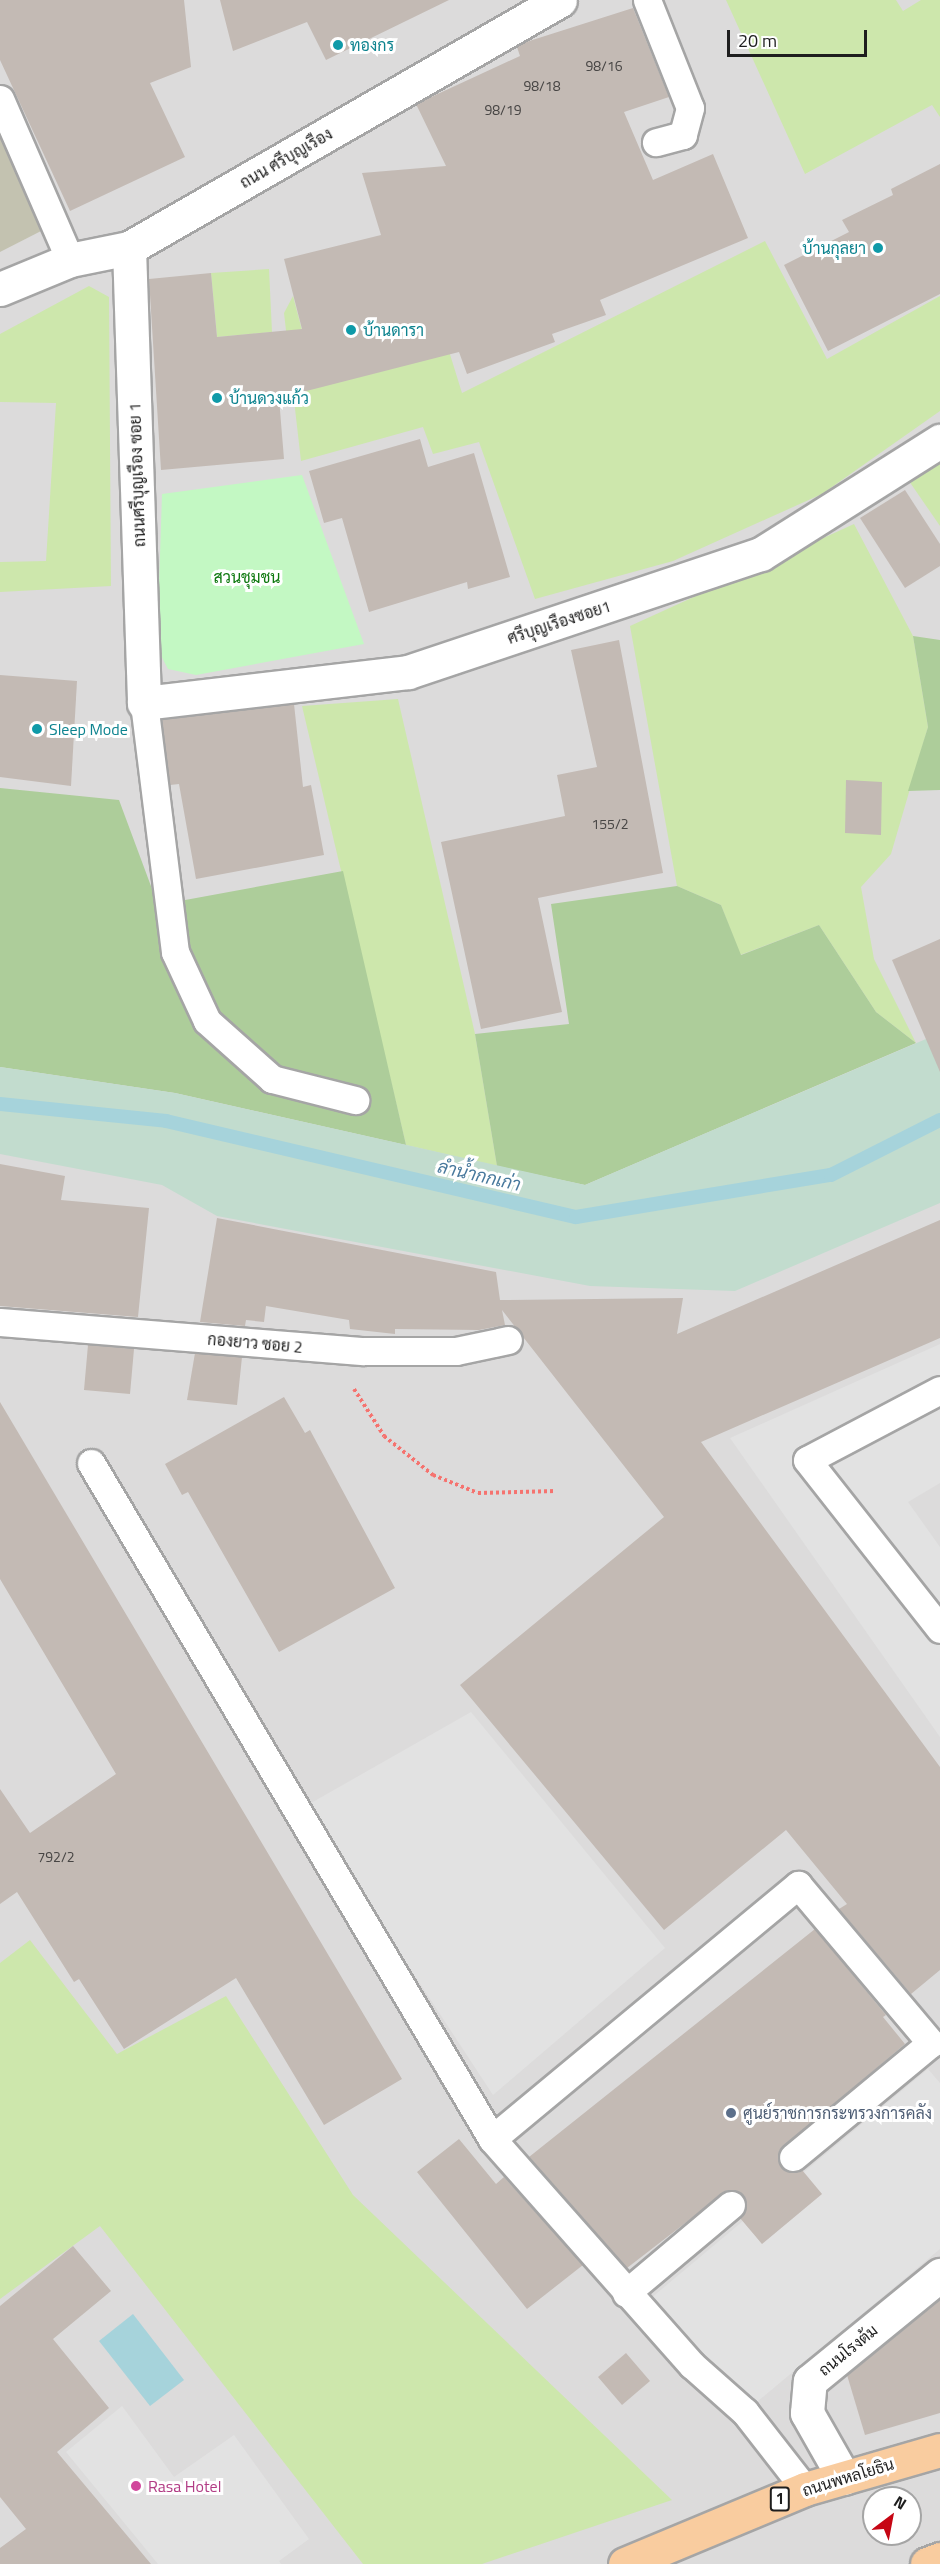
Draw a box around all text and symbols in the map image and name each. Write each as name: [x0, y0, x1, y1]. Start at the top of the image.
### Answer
scale bar: [730, 18, 870, 56]
text: 20 m: [738, 27, 777, 54]
place label: ทองกร: [350, 35, 394, 55]
marker: ทองกร: [331, 38, 345, 52]
house number: 98/16: [585, 58, 623, 74]
house number: 98/18: [523, 78, 561, 94]
house number: 98/19: [484, 102, 522, 118]
street label: ถนน ศรีบุญเรือง: [236, 124, 336, 192]
place label: บ้านกุลยา: [802, 238, 866, 258]
marker: บ้านกุลยา: [871, 241, 885, 255]
place label: บ้านดารา: [363, 320, 424, 340]
marker: บ้านดารา: [344, 323, 358, 337]
place label: บ้านดวงแก้ว: [229, 388, 309, 408]
marker: บ้านดวงแก้ว: [210, 391, 224, 405]
street label: ถนนศรีบุญเรือง ซอย 1: [125, 403, 149, 547]
park label: สวนชุมชน: [213, 567, 281, 587]
street label: ศรีบุญเรืองซอย1: [505, 596, 613, 648]
place label: Sleep Mode: [49, 719, 128, 739]
marker: Sleep Mode: [30, 722, 44, 736]
house number: 155/2: [591, 816, 629, 832]
water label: ลำน้ำกกเก่า: [435, 1156, 523, 1196]
street label: กองยาว ซอย 2: [207, 1329, 303, 1357]
house number: 792/2: [37, 1849, 75, 1865]
place label: ศูนย์ราชการกระทรวงการคลัง: [743, 2103, 932, 2123]
marker: ศูนย์ราชการกระทรวงการคลัง: [724, 2106, 738, 2120]
street label: ถนนโรงต้ม: [815, 2320, 881, 2380]
street label: ถนนพหลโยธิน: [800, 2454, 896, 2500]
place label: Rasa Hotel: [148, 2476, 221, 2496]
marker: Rasa Hotel: [129, 2479, 143, 2493]
north arrow: [862, 2486, 922, 2546]
road number: 1: [770, 2487, 790, 2511]
text: N: [889, 2489, 912, 2516]

